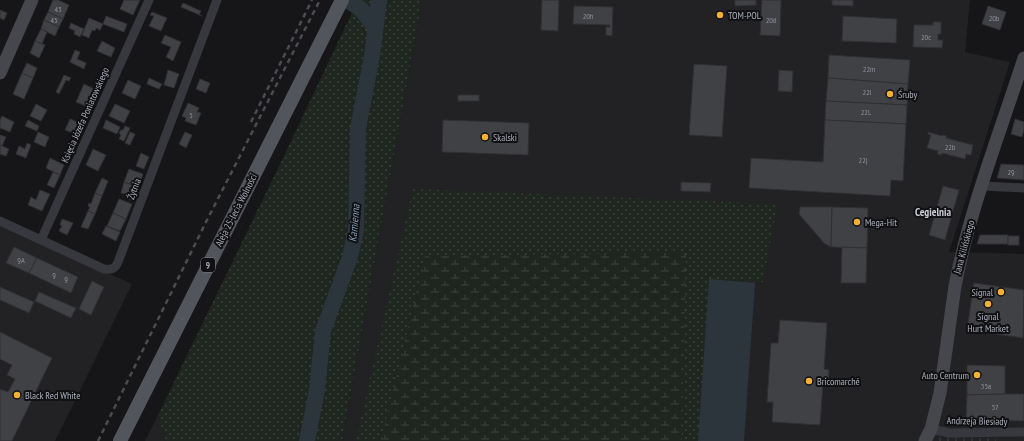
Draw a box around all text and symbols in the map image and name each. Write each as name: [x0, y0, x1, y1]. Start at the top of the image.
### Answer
house number: 43: [54, 4, 62, 14]
place label: TOM-POL: [728, 9, 762, 22]
marker: TOM-POL: [715, 10, 725, 20]
house number: 20h: [583, 11, 594, 21]
house number: 20b: [989, 13, 1000, 23]
house number: 45: [50, 15, 58, 25]
house number: 20d: [766, 15, 777, 25]
house number: 20c: [921, 32, 931, 42]
house number: 22m: [863, 64, 875, 74]
street label: Księcia Józefa Poniatowskiego: [58, 65, 112, 165]
house number: 22i: [863, 87, 872, 97]
place label: Śruby: [898, 88, 918, 101]
marker: Śruby: [885, 89, 895, 99]
house number: 22L: [861, 107, 872, 117]
house number: 5: [189, 110, 193, 120]
place label: Skalski: [493, 131, 517, 144]
marker: Skalski: [480, 132, 490, 142]
house number: 22b: [945, 142, 956, 152]
house number: 22j: [859, 155, 868, 165]
house number: 29: [1007, 167, 1015, 177]
street label: Aleja 25-lecia Wolności: [212, 171, 260, 249]
street label: Żytnia: [124, 177, 144, 201]
water label: Kamienna: [345, 203, 363, 242]
district label: Cegielnia: [915, 205, 952, 219]
place label: Mega-Hit: [865, 216, 897, 229]
marker: Mega-Hit: [852, 217, 862, 227]
street label: Jana Kilińskiego: [950, 219, 977, 276]
house number: 9A: [17, 255, 25, 265]
road number: 9: [201, 258, 215, 272]
house number: 9: [52, 270, 56, 280]
house number: 9: [64, 274, 68, 284]
place label: Signal: [972, 286, 994, 299]
marker: Signal: [996, 287, 1006, 297]
marker: Signal Hurt Market: [983, 299, 993, 309]
place label: Signal Hurt Market: [967, 310, 1009, 335]
place label: Auto Centrum: [922, 369, 969, 382]
marker: Auto Centrum: [972, 370, 982, 380]
place label: Bricomarché: [817, 375, 860, 388]
marker: Bricomarché: [804, 376, 814, 386]
house number: 35a: [981, 381, 991, 391]
place label: Black Red White: [25, 389, 80, 402]
marker: Black Red White: [12, 390, 22, 400]
house number: 37: [991, 402, 999, 412]
street label: Andrzeja Biesiady: [947, 414, 1008, 428]

